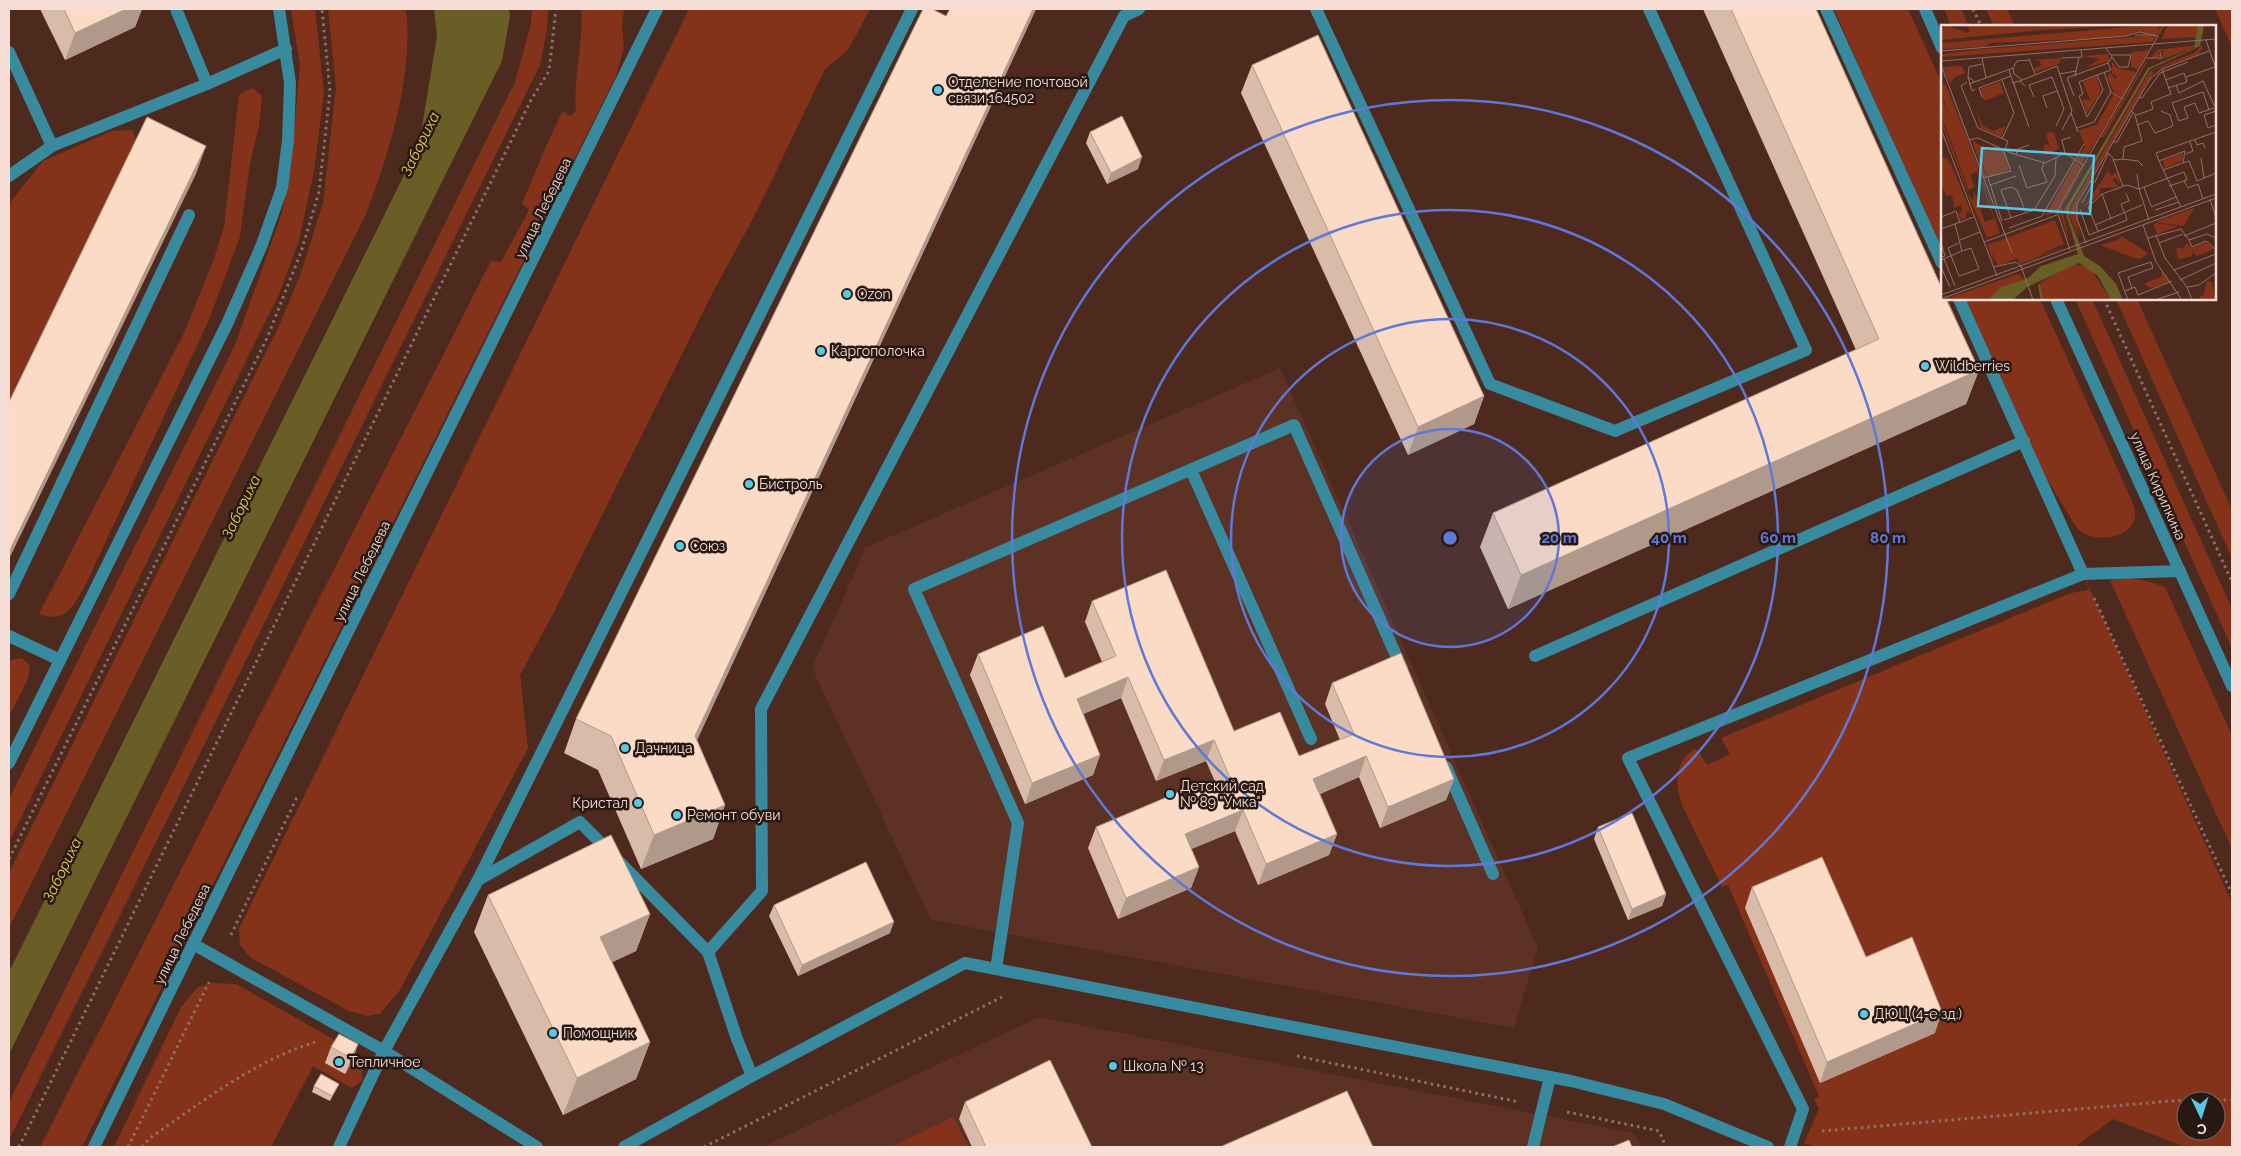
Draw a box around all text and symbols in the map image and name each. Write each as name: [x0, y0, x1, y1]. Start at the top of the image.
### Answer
inset map: [1941, 25, 2216, 300]
place label: Отделение почтовой связи 164502: [948, 74, 1088, 106]
marker: Отделение почтовой связи 164502: [932, 84, 944, 96]
water label: Забориха: [397, 109, 443, 179]
street label: улица Лебедева: [512, 155, 574, 261]
place label: Ozon: [857, 286, 891, 302]
marker: Ozon: [841, 288, 853, 300]
place label: Каргополочка: [831, 343, 925, 359]
marker: Каргополочка: [815, 345, 827, 357]
place label: Wildberries: [1935, 358, 2010, 374]
marker: Wildberries: [1919, 360, 1931, 372]
street label: улица Кирилкина: [2127, 429, 2189, 543]
water label: Забориха: [218, 472, 264, 542]
place label: Бистроль: [759, 476, 823, 492]
marker: Бистроль: [743, 478, 755, 490]
street label: улица Лебедева: [331, 518, 393, 624]
centre of rings: [1441, 529, 1459, 547]
text: 20 m: [1541, 529, 1577, 547]
text: 40 m: [1651, 529, 1687, 547]
text: 60 m: [1760, 529, 1796, 547]
text: 80 m: [1870, 529, 1906, 547]
place label: Союз: [690, 538, 725, 554]
marker: Союз: [674, 540, 686, 552]
place label: Дачница: [635, 740, 693, 756]
marker: Дачница: [619, 742, 631, 754]
place label: Детский сад № 89 "Умка": [1180, 778, 1264, 810]
marker: Детский сад № 89 "Умка": [1164, 788, 1176, 800]
place label: Кристал: [572, 795, 628, 811]
marker: Кристал: [632, 797, 644, 809]
place label: Ремонт обуви: [687, 807, 780, 823]
marker: Ремонт обуви: [671, 809, 683, 821]
water label: Забориха: [39, 835, 85, 905]
street label: улица Лебедева: [151, 881, 213, 987]
place label: ДЮЦ (4-е зд.): [1874, 1006, 1962, 1022]
marker: ДЮЦ (4-е зд.): [1858, 1008, 1870, 1020]
place label: Помощник: [563, 1025, 635, 1041]
marker: Помощник: [547, 1027, 559, 1039]
place label: Тепличное: [349, 1054, 420, 1070]
marker: Тепличное: [333, 1056, 345, 1068]
place label: Школа № 13: [1123, 1058, 1204, 1074]
marker: Школа № 13: [1107, 1060, 1119, 1072]
north arrow: [2176, 1091, 2226, 1141]
text: С: [2196, 1121, 2207, 1137]

